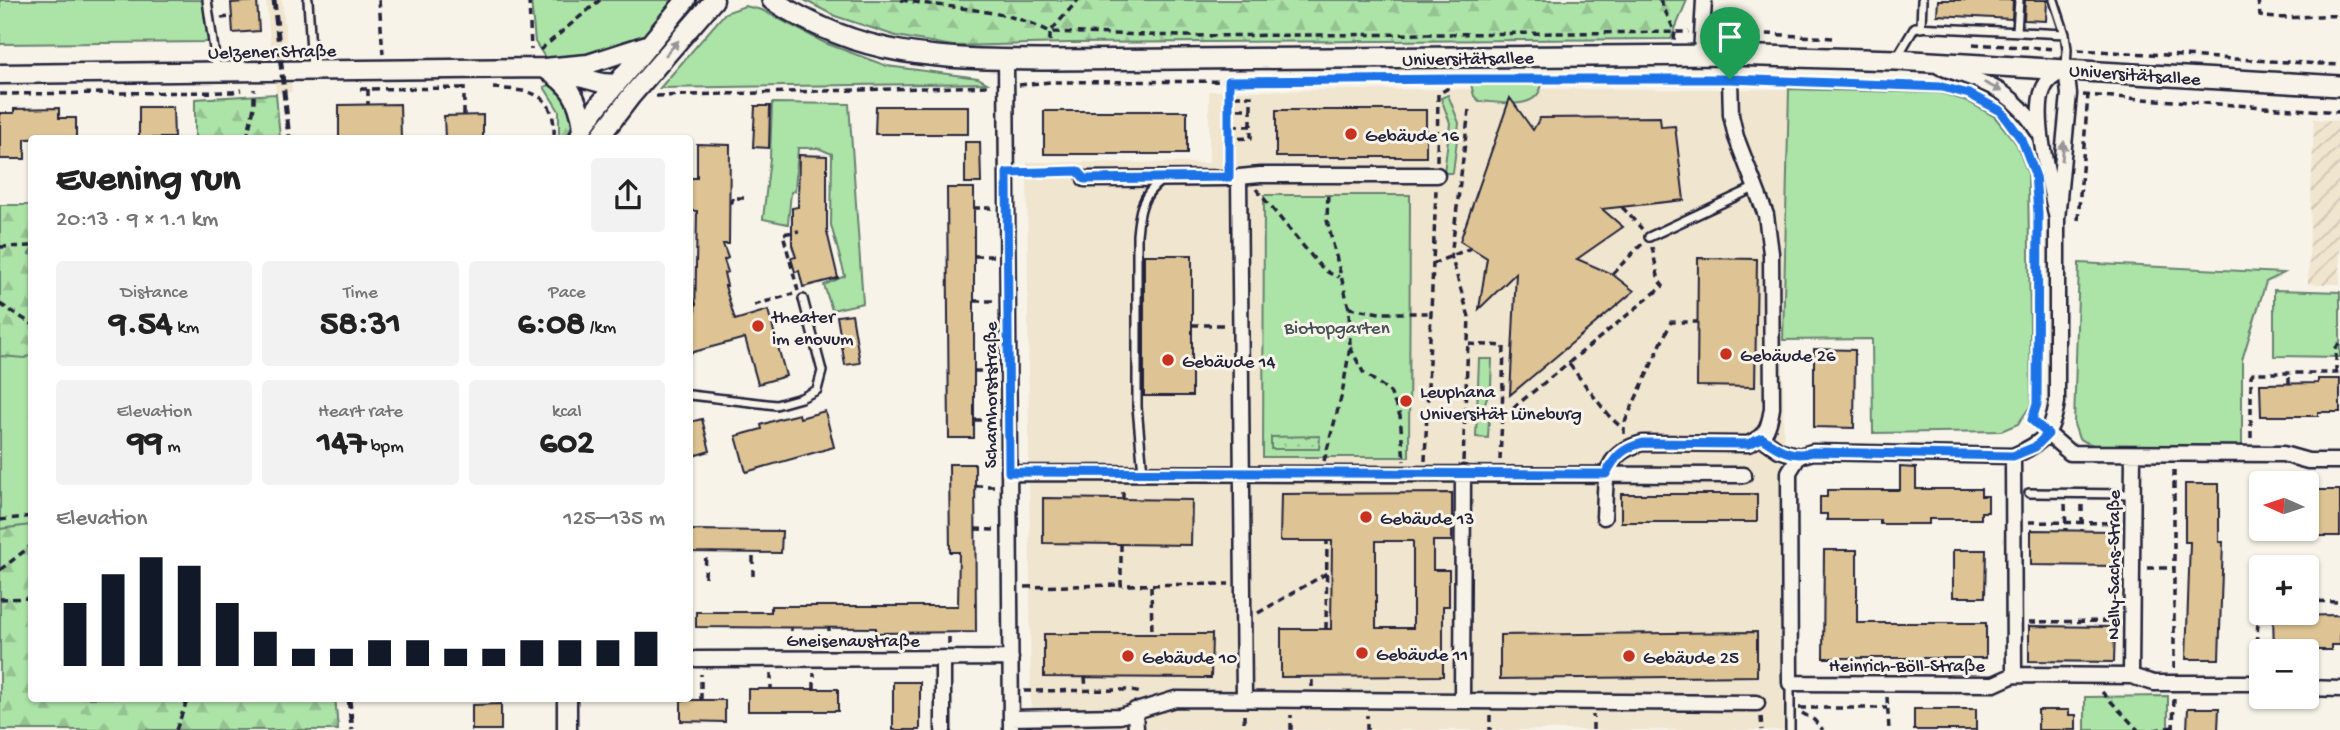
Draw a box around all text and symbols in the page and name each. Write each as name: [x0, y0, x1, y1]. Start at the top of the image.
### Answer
pin: [1700, 7, 1760, 79]
icon: arrive: [1711, 18, 1749, 56]
one-way arrow: [664, 39, 680, 57]
street label: Uelzener Straße: [208, 41, 337, 66]
street label: Universitätsallee: [1402, 48, 1534, 73]
street label: Universitätsallee: [2068, 60, 2201, 93]
one-way arrow: [1983, 82, 2003, 93]
marker: Gebäude 16: [1343, 126, 1359, 142]
place label: Gebäude 16: [1365, 126, 1459, 149]
one-way arrow: [2058, 140, 2069, 162]
button: share: [591, 158, 665, 232]
text: Evening run: [56, 159, 240, 203]
text: 20:13 · 9 × 1.1 km: [56, 207, 218, 234]
text: Distance: [121, 282, 188, 305]
text: Time: [343, 282, 378, 305]
text: Pace: [548, 282, 585, 305]
text: 9.54: [109, 305, 173, 346]
text: 58:31: [320, 305, 401, 346]
text: 6:08: [517, 305, 585, 346]
place label: theater im enovum: [770, 307, 854, 352]
text: km: [173, 317, 199, 340]
text: /km: [585, 317, 616, 340]
marker: theater im enovum: [750, 318, 766, 334]
park label: Biotopgarten: [1283, 318, 1390, 341]
street label: Scharnhorststraße: [981, 321, 1004, 468]
marker: Gebäude 26: [1718, 346, 1734, 362]
place label: Gebäude 26: [1740, 346, 1836, 369]
marker: Gebäude 14: [1160, 352, 1176, 368]
place label: Gebäude 14: [1182, 352, 1275, 375]
place label: Leuphana Universität Lüneburg: [1420, 382, 1582, 427]
marker: Leuphana Universität Lüneburg: [1398, 393, 1414, 409]
text: Elevation: [116, 401, 192, 424]
text: Heart rate: [318, 401, 403, 424]
text: kcal: [552, 401, 582, 424]
text: 99: [128, 424, 163, 465]
text: 147: [317, 424, 366, 465]
text: 602: [539, 424, 594, 465]
text: m: [163, 436, 181, 459]
text: bpm: [366, 436, 404, 459]
north arrow: [2249, 471, 2319, 541]
map controls: [2249, 471, 2319, 709]
street label: Nelly-Sachs-Straße: [2104, 490, 2127, 640]
text: Elevation: [56, 506, 147, 533]
text: 125–135 m: [563, 506, 665, 533]
marker: Gebäude 13: [1358, 509, 1374, 525]
place label: Gebäude 13: [1380, 509, 1474, 532]
button: +: [2249, 555, 2319, 625]
street label: Gneisenaustraße: [786, 631, 920, 654]
button: −: [2249, 639, 2319, 709]
marker: Gebäude 11: [1354, 645, 1370, 661]
place label: Gebäude 11: [1376, 645, 1468, 668]
marker: Gebäude 10: [1120, 648, 1136, 664]
place label: Gebäude 10: [1142, 648, 1237, 671]
marker: Gebäude 25: [1621, 648, 1637, 664]
place label: Gebäude 25: [1643, 648, 1739, 671]
street label: Heinrich-Böll-Straße: [1829, 656, 1985, 679]

